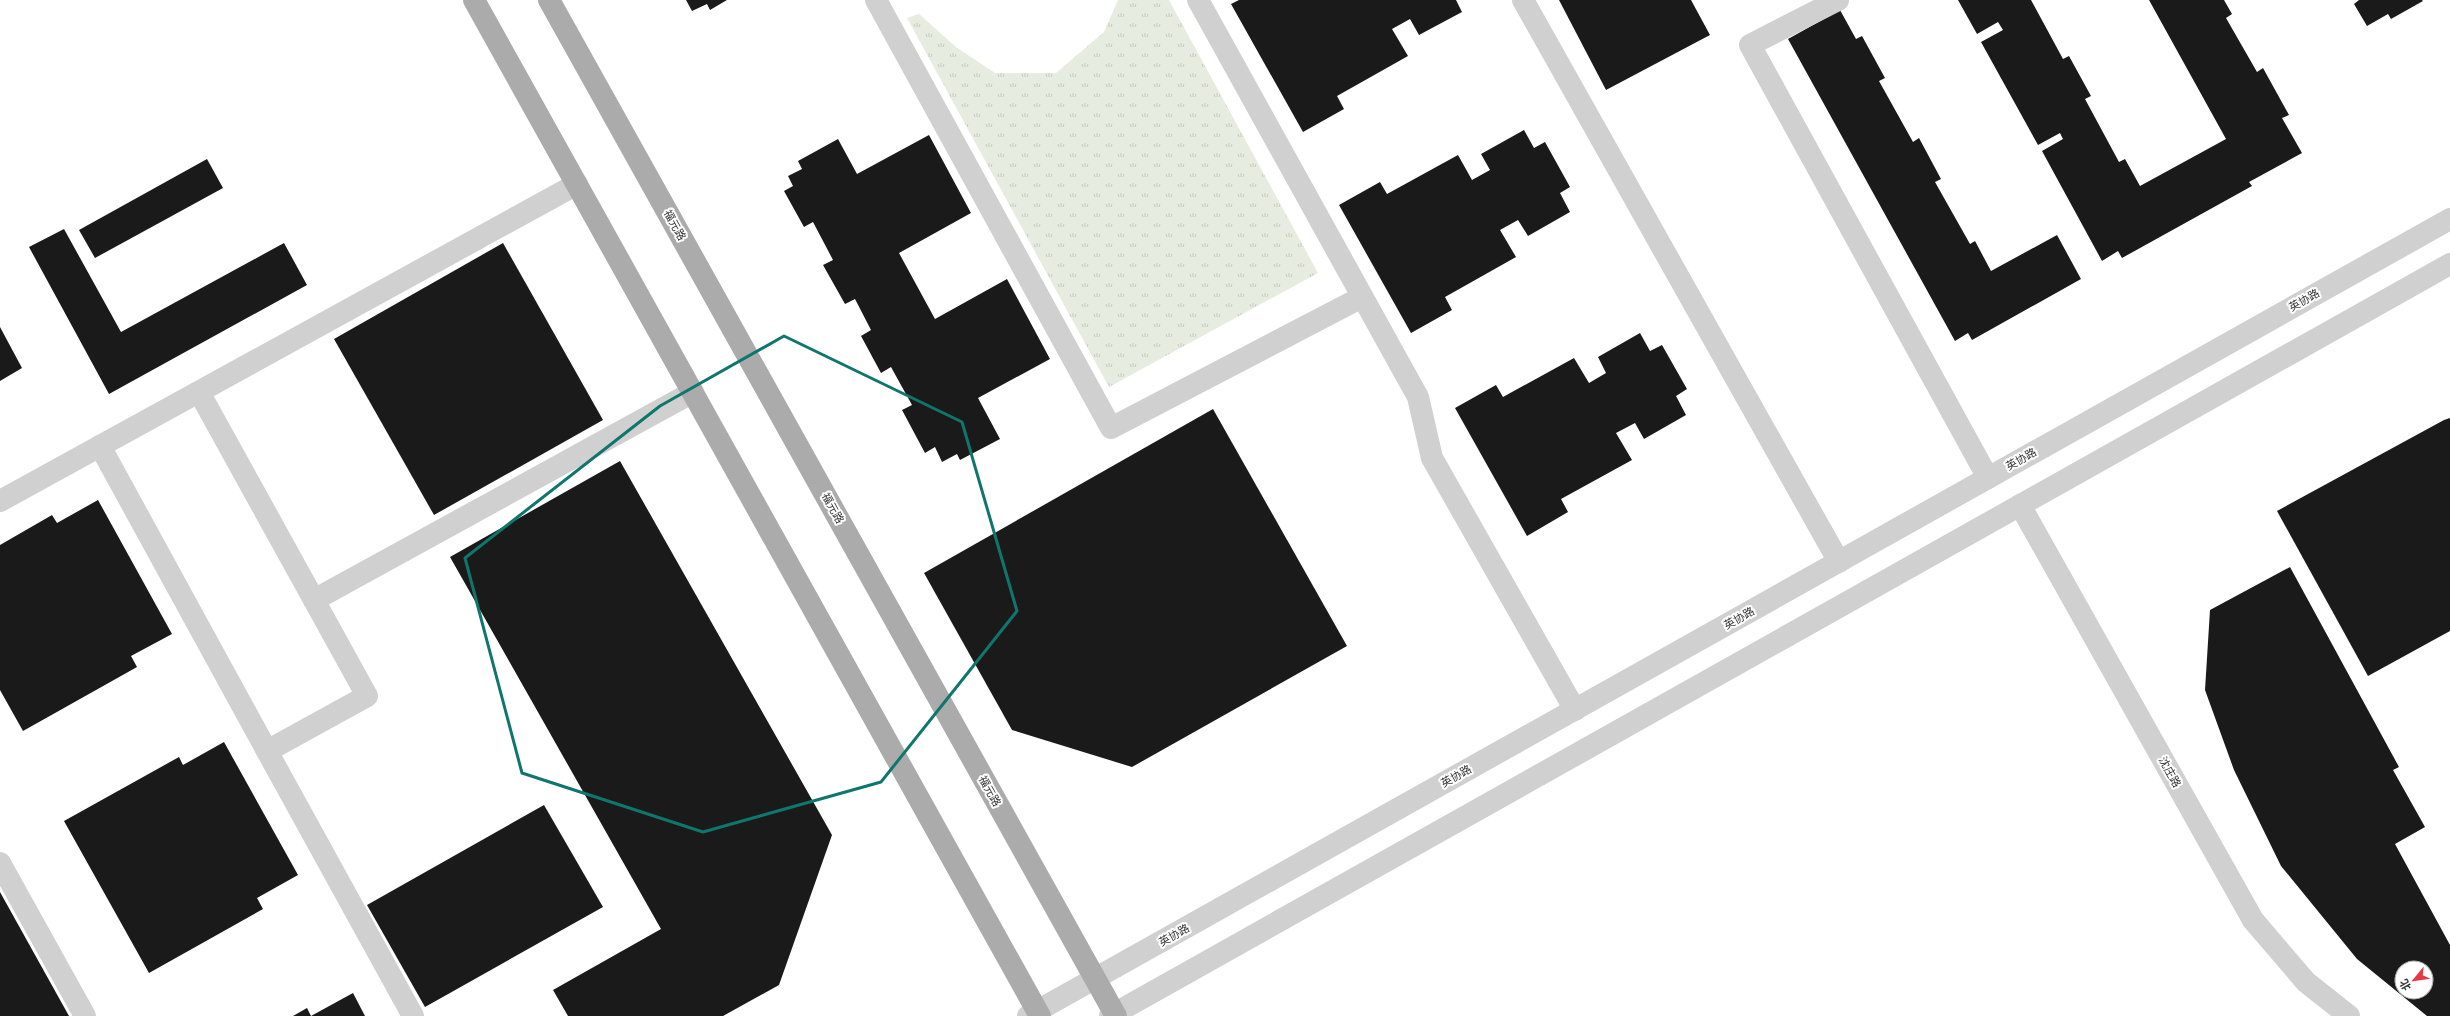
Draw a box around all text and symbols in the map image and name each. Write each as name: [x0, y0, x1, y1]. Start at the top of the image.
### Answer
street label: 福元路: [661, 208, 688, 243]
street label: 英协路: [2287, 287, 2322, 314]
street label: 英协路: [2004, 446, 2039, 473]
street label: 福元路: [819, 491, 846, 526]
street label: 英协路: [1722, 605, 1757, 632]
street label: 沈庄路: [2156, 755, 2183, 790]
street label: 英协路: [1439, 763, 1474, 790]
street label: 福元路: [976, 774, 1003, 809]
street label: 英协路: [1157, 922, 1192, 949]
north arrow: [2394, 960, 2434, 1000]
text: 北: [2397, 977, 2414, 993]

